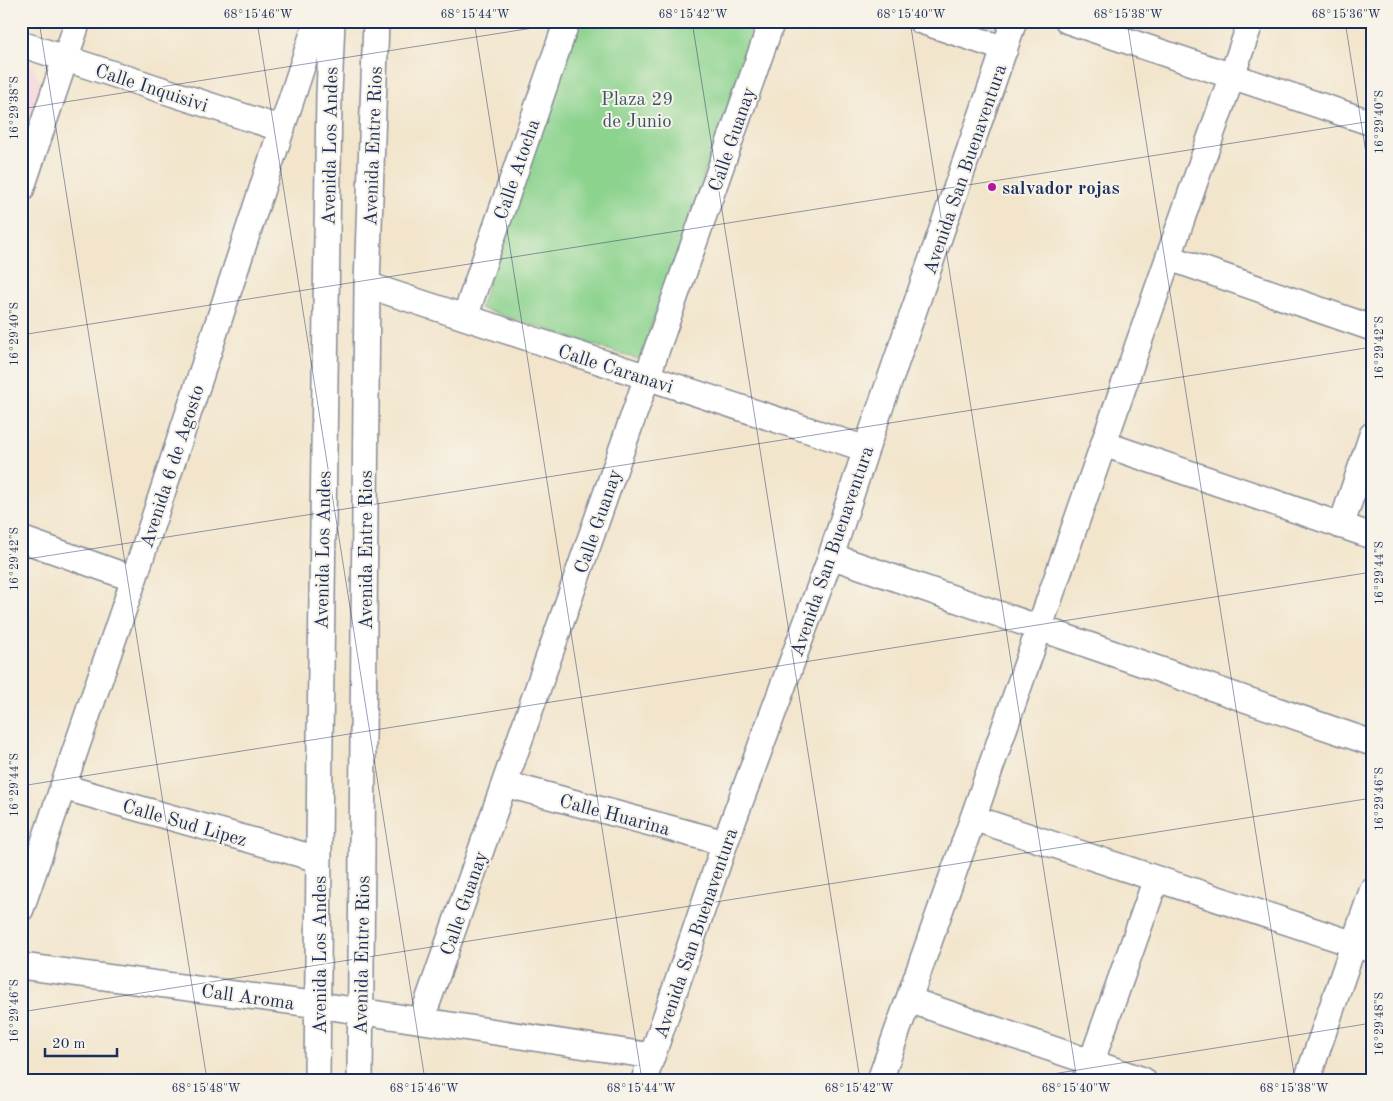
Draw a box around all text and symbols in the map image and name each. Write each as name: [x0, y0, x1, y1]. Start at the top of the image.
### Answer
text: 68°15'46"W: [223, 8, 293, 21]
text: 68°15'44"W: [440, 8, 510, 21]
text: 68°15'42"W: [658, 8, 728, 21]
text: 68°15'40"W: [876, 8, 946, 21]
text: 68°15'38"W: [1093, 8, 1163, 21]
text: 68°15'36"W: [1311, 8, 1381, 21]
street label: Calle Inquisivi: [92, 62, 210, 117]
street label: Avenida San Buenaventura: [921, 62, 1012, 277]
street label: Avenida Entre Rios: [362, 66, 387, 226]
street label: Avenida Los Andes: [321, 67, 342, 226]
text: 16°29'38"S: [9, 76, 21, 140]
street label: Calle Guanay: [707, 85, 760, 194]
text: 16°29'40"S: [1374, 90, 1386, 154]
park label: Plaza 29 de Junio: [601, 91, 673, 132]
street label: Calle Atocha: [492, 116, 545, 223]
place label: salvador rojas: [1002, 180, 1120, 199]
marker: salvador rojas: [986, 181, 998, 193]
text: 16°29'40"S: [9, 302, 21, 366]
text: 16°29'42"S: [1374, 316, 1386, 380]
street label: Calle Caranavi: [555, 343, 675, 398]
street label: Avenida 6 de Agosto: [138, 383, 209, 551]
street label: Avenida San Buenaventura: [788, 444, 879, 659]
street label: Calle Guanay: [573, 467, 626, 576]
street label: Avenida Entre Rios: [358, 470, 377, 630]
street label: Avenida Los Andes: [314, 471, 335, 630]
text: 16°29'42"S: [9, 527, 21, 591]
text: 16°29'44"S: [1374, 541, 1386, 605]
text: 16°29'44"S: [9, 753, 21, 817]
text: 16°29'46"S: [1374, 767, 1386, 831]
street label: Calle Huarina: [557, 793, 672, 840]
street label: Calle Sud Lipez: [120, 798, 249, 851]
street label: Avenida San Buenaventura: [652, 826, 743, 1041]
street label: Calle Guanay: [439, 849, 492, 958]
street label: Avenida Entre Rios: [353, 875, 374, 1035]
street label: Avenida Los Andes: [312, 876, 331, 1034]
text: 16°29'46"S: [9, 979, 21, 1043]
street label: Call Aroma: [200, 983, 296, 1015]
text: 16°29'48"S: [1374, 992, 1386, 1056]
scale bar: [45, 1026, 118, 1058]
text: 20 m: [52, 1037, 86, 1052]
text: 68°15'48"W: [171, 1082, 241, 1095]
text: 68°15'46"W: [389, 1082, 459, 1095]
text: 68°15'44"W: [606, 1082, 676, 1095]
text: 68°15'42"W: [824, 1082, 894, 1095]
text: 68°15'40"W: [1041, 1082, 1111, 1095]
text: 68°15'38"W: [1259, 1082, 1329, 1095]

